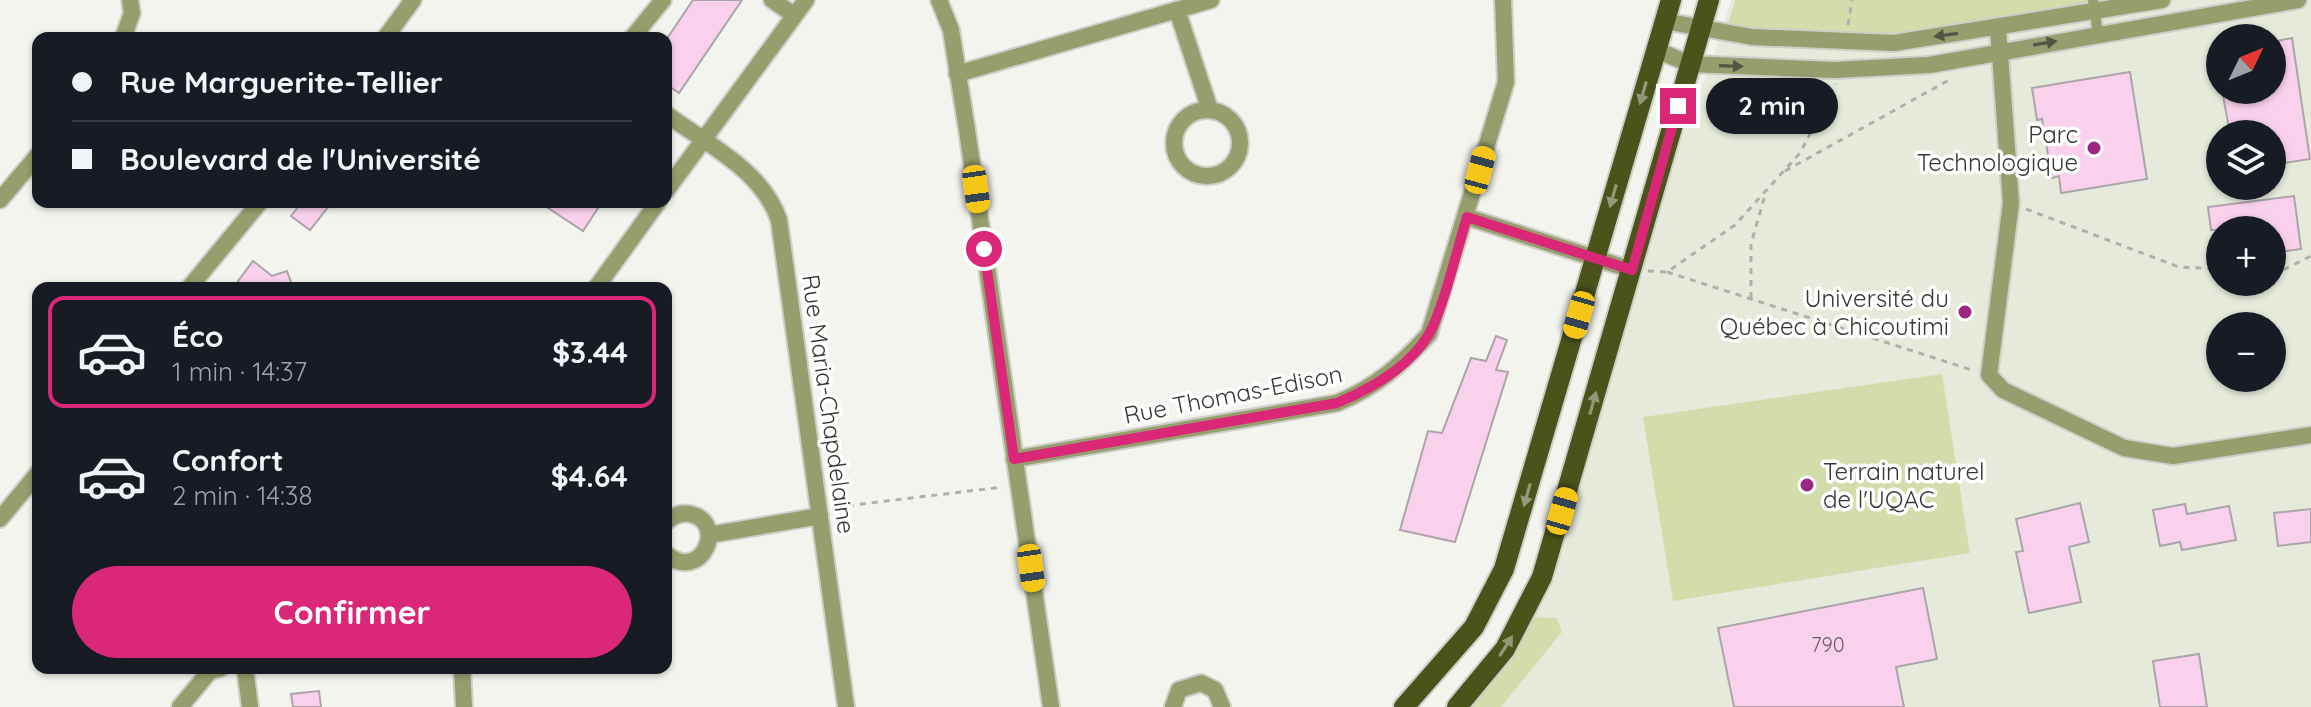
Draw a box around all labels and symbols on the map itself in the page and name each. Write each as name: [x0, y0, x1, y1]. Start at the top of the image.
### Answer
north arrow: [2206, 24, 2286, 104]
one-way arrow: [1934, 29, 1959, 42]
one-way arrow: [2032, 36, 2057, 49]
one-way arrow: [1719, 60, 1744, 73]
callout: 2 min: [1706, 78, 1838, 134]
one-way arrow: [1636, 81, 1649, 105]
route end: [1660, 88, 1696, 124]
place label: Parc Technologique: [1917, 119, 2078, 177]
marker: Parc Technologique: [2085, 139, 2103, 157]
car: [1462, 144, 1498, 196]
car: [961, 164, 991, 214]
one-way arrow: [1606, 184, 1619, 208]
route start: [966, 231, 1002, 267]
street label: Rue Maria-Chapdelaine: [796, 272, 862, 536]
place label: Université du Québec à Chicoutimi: [1720, 283, 1949, 341]
car: [1561, 289, 1597, 341]
marker: Université du Québec à Chicoutimi: [1956, 303, 1974, 321]
street label: Rue Thomas-Edison: [1121, 358, 1345, 430]
one-way arrow: [1587, 390, 1600, 414]
place label: Terrain naturel de l'UQAC: [1823, 456, 1984, 514]
marker: Terrain naturel de l'UQAC: [1798, 476, 1816, 494]
one-way arrow: [1520, 484, 1533, 508]
car: [1544, 485, 1580, 537]
car: [1016, 543, 1046, 593]
house number: 790: [1811, 632, 1845, 657]
one-way arrow: [1498, 636, 1513, 657]

